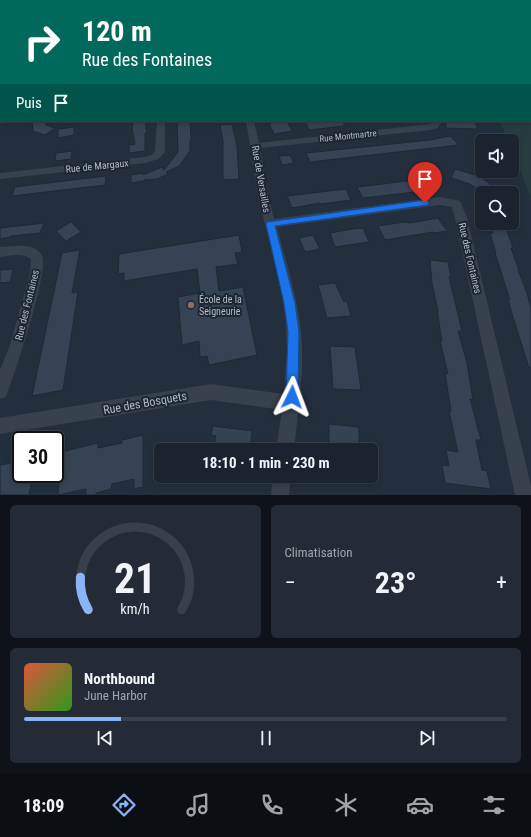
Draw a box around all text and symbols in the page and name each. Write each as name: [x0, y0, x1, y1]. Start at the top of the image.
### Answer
text: 120 m: [82, 15, 152, 48]
icon: right: [16, 16, 68, 68]
text: Rue des Fontaines: [82, 49, 212, 70]
icon: arrive: [50, 92, 72, 114]
text: Puis: [16, 94, 42, 112]
street label: Rue Montmartre: [319, 128, 377, 144]
map controls: [475, 134, 519, 230]
button: sound: [475, 134, 519, 178]
street label: Rue de Versailles: [250, 145, 272, 214]
street label: Rue de Margaux: [65, 157, 130, 175]
pin: [408, 162, 442, 203]
icon: arrive: [414, 168, 436, 190]
button: search: [475, 186, 519, 230]
street label: Rue des Fontaines: [457, 222, 484, 295]
street label: Rue des Fontaines: [13, 268, 41, 341]
place label: École de la Seigneurie: [199, 293, 242, 317]
marker: École de la Seigneurie: [186, 300, 196, 310]
position arrow: [271, 376, 313, 418]
street label: Rue des Bosquets: [102, 389, 188, 417]
speed limit sign: 30: [12, 431, 64, 483]
text: 18:10 · 1 min · 230 m: [202, 454, 330, 472]
text: Climatisation: [285, 545, 353, 560]
text: 21: [114, 553, 156, 602]
text: 23°: [375, 565, 417, 600]
text: −: [285, 570, 296, 595]
text: +: [496, 570, 507, 595]
text: km/h: [121, 600, 150, 616]
text: Northbound: [84, 670, 155, 688]
text: June Harbor: [84, 688, 147, 703]
icon: previous: [94, 727, 116, 749]
icon: pause: [255, 727, 277, 749]
icon: next: [416, 727, 438, 749]
icon: directions: [110, 791, 138, 819]
icon: music: [184, 791, 212, 819]
icon: phone: [258, 791, 286, 819]
icon: climate: [332, 791, 360, 819]
icon: car: [406, 791, 434, 819]
icon: filters: [480, 791, 508, 819]
text: 18:09: [23, 795, 64, 816]

